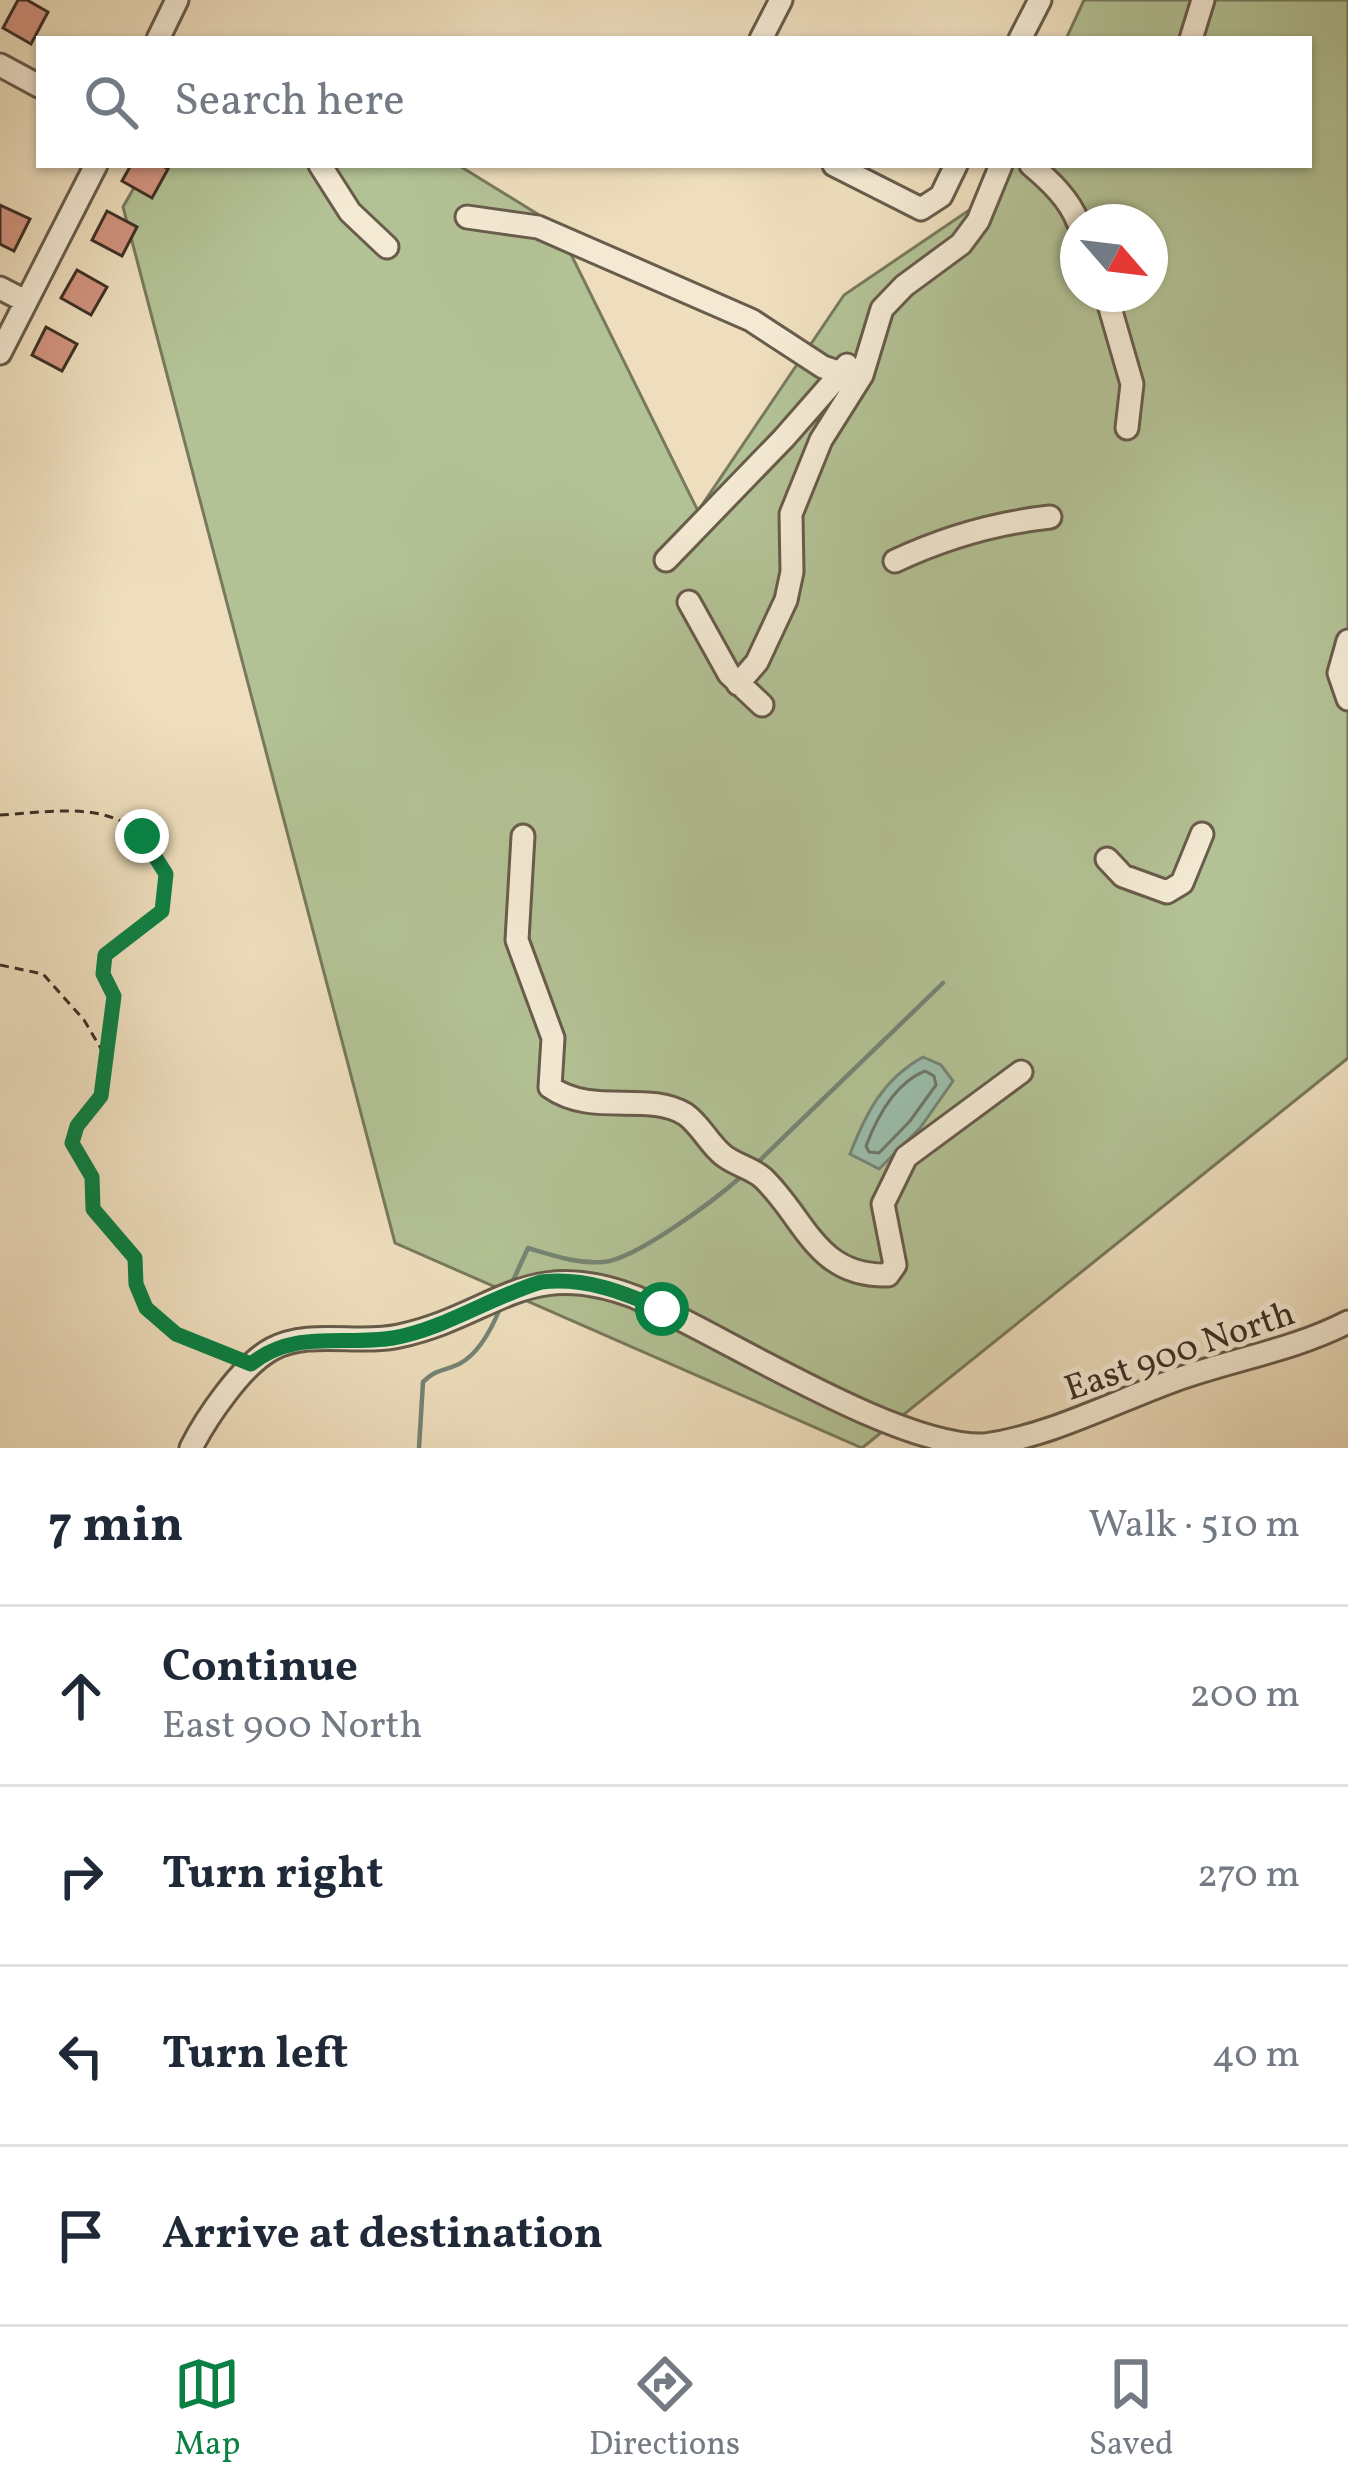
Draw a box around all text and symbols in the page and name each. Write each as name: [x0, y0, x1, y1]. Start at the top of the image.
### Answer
search box: [36, 36, 1312, 168]
icon: search: [78, 69, 144, 135]
text: Search here: [174, 71, 405, 134]
north arrow: [1060, 204, 1168, 312]
route end: [115, 809, 169, 863]
route start: [635, 1282, 689, 1336]
street label: East 900 North: [1058, 1290, 1302, 1416]
text: 7 min: [48, 1491, 184, 1562]
text: Walk · 510 m: [1088, 1499, 1300, 1553]
text: Continue: [162, 1637, 358, 1700]
icon: ahead: [48, 1663, 114, 1729]
text: 200 m: [1189, 1669, 1300, 1723]
text: East 900 North: [162, 1700, 422, 1754]
icon: right: [48, 1843, 114, 1909]
text: Turn right: [162, 1844, 383, 1907]
text: 270 m: [1197, 1849, 1300, 1903]
icon: left: [48, 2023, 114, 2089]
text: Turn left: [162, 2024, 348, 2087]
text: 40 m: [1212, 2029, 1300, 2083]
icon: arrive: [48, 2203, 114, 2269]
text: Arrive at destination: [162, 2204, 603, 2267]
tab: Map: [174, 2351, 240, 2469]
tab: Directions: [589, 2351, 740, 2469]
tab: Saved: [1089, 2351, 1174, 2469]

